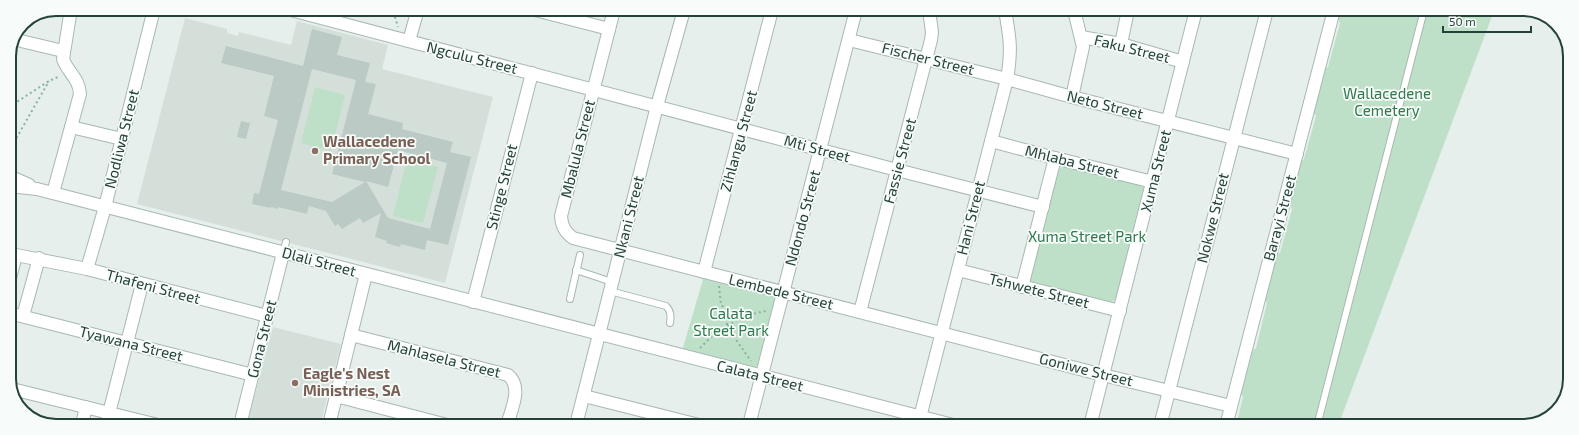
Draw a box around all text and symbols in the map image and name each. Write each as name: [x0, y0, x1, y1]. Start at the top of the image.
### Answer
scale bar: [1443, 8, 1531, 34]
text: 50 m: [1449, 14, 1476, 28]
street label: Faku Street: [1093, 30, 1172, 66]
street label: Ngculu Street: [425, 37, 520, 77]
street label: Fischer Street: [880, 38, 976, 78]
park label: Wallacedene Cemetery: [1343, 84, 1431, 119]
street label: Neto Street: [1065, 86, 1145, 122]
street label: Nodliwa Street: [100, 87, 142, 190]
street label: Zihlangu Street: [716, 88, 760, 193]
street label: Mbalula Street: [556, 97, 598, 200]
street label: Fassie Street: [879, 116, 919, 206]
street label: Xuma Street: [1136, 128, 1174, 214]
street label: Mti Street: [782, 131, 853, 166]
place label: Wallacedene Primary School: [323, 132, 431, 168]
street label: Mhlaba Street: [1023, 141, 1121, 181]
street label: Stinge Street: [482, 142, 520, 232]
marker: Wallacedene Primary School: [310, 146, 320, 156]
street label: Ndondo Street: [781, 168, 824, 268]
street label: Nokwe Street: [1192, 171, 1232, 265]
street label: Barayi Street: [1259, 172, 1299, 263]
street label: Nkani Street: [609, 174, 647, 260]
street label: Hani Street: [952, 179, 988, 257]
park label: Xuma Street Park: [1028, 227, 1146, 245]
street label: Dlali Street: [280, 243, 358, 280]
street label: Thafeni Street: [104, 265, 203, 307]
street label: Lembede Street: [727, 269, 836, 313]
street label: Tshwete Street: [987, 269, 1092, 311]
street label: Gona Street: [243, 298, 279, 380]
park label: Calata Street Park: [693, 304, 769, 339]
street label: Tyawana Street: [78, 321, 185, 365]
street label: Mahlasela Street: [386, 335, 503, 381]
street label: Goniwe Street: [1038, 349, 1135, 389]
street label: Calata Street: [715, 356, 806, 395]
place label: Eagle's Nest Ministries, SA: [303, 364, 401, 399]
marker: Eagle's Nest Ministries, SA: [290, 378, 300, 388]

